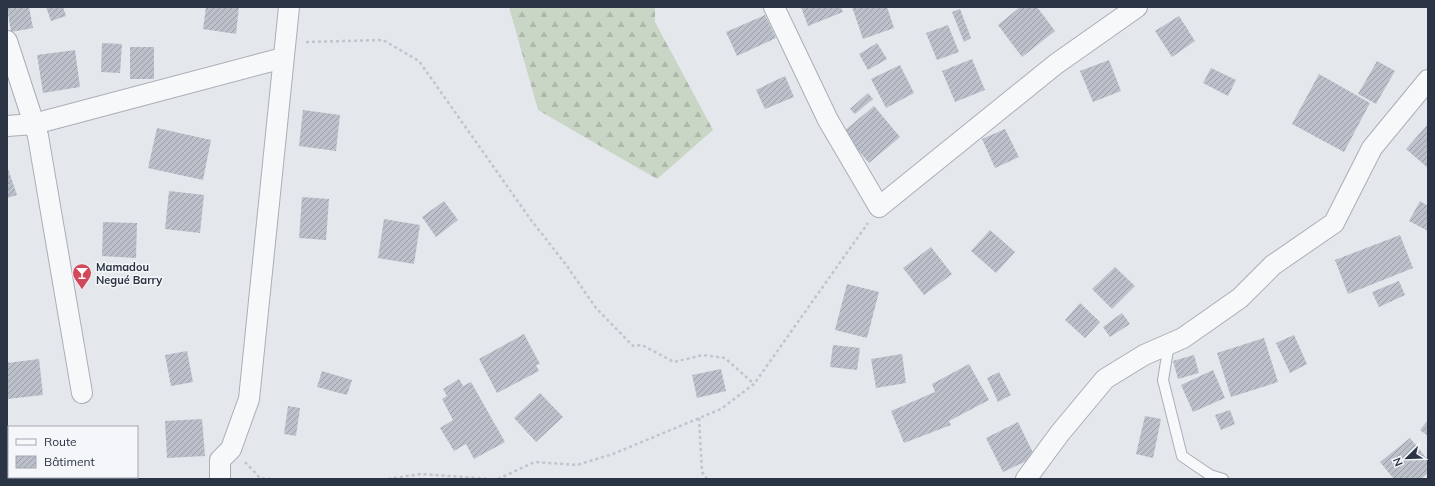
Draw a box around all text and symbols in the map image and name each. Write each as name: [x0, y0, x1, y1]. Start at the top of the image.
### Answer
place label: Mamadou Negué Barry: [96, 260, 162, 287]
bar icon: Mamadou Negué Barry: [71, 262, 93, 290]
legend: [8, 426, 138, 478]
text: Route: [44, 434, 77, 449]
north arrow: [1387, 438, 1427, 478]
text: Bâtiment: [44, 454, 95, 469]
text: N: [1390, 455, 1406, 468]

